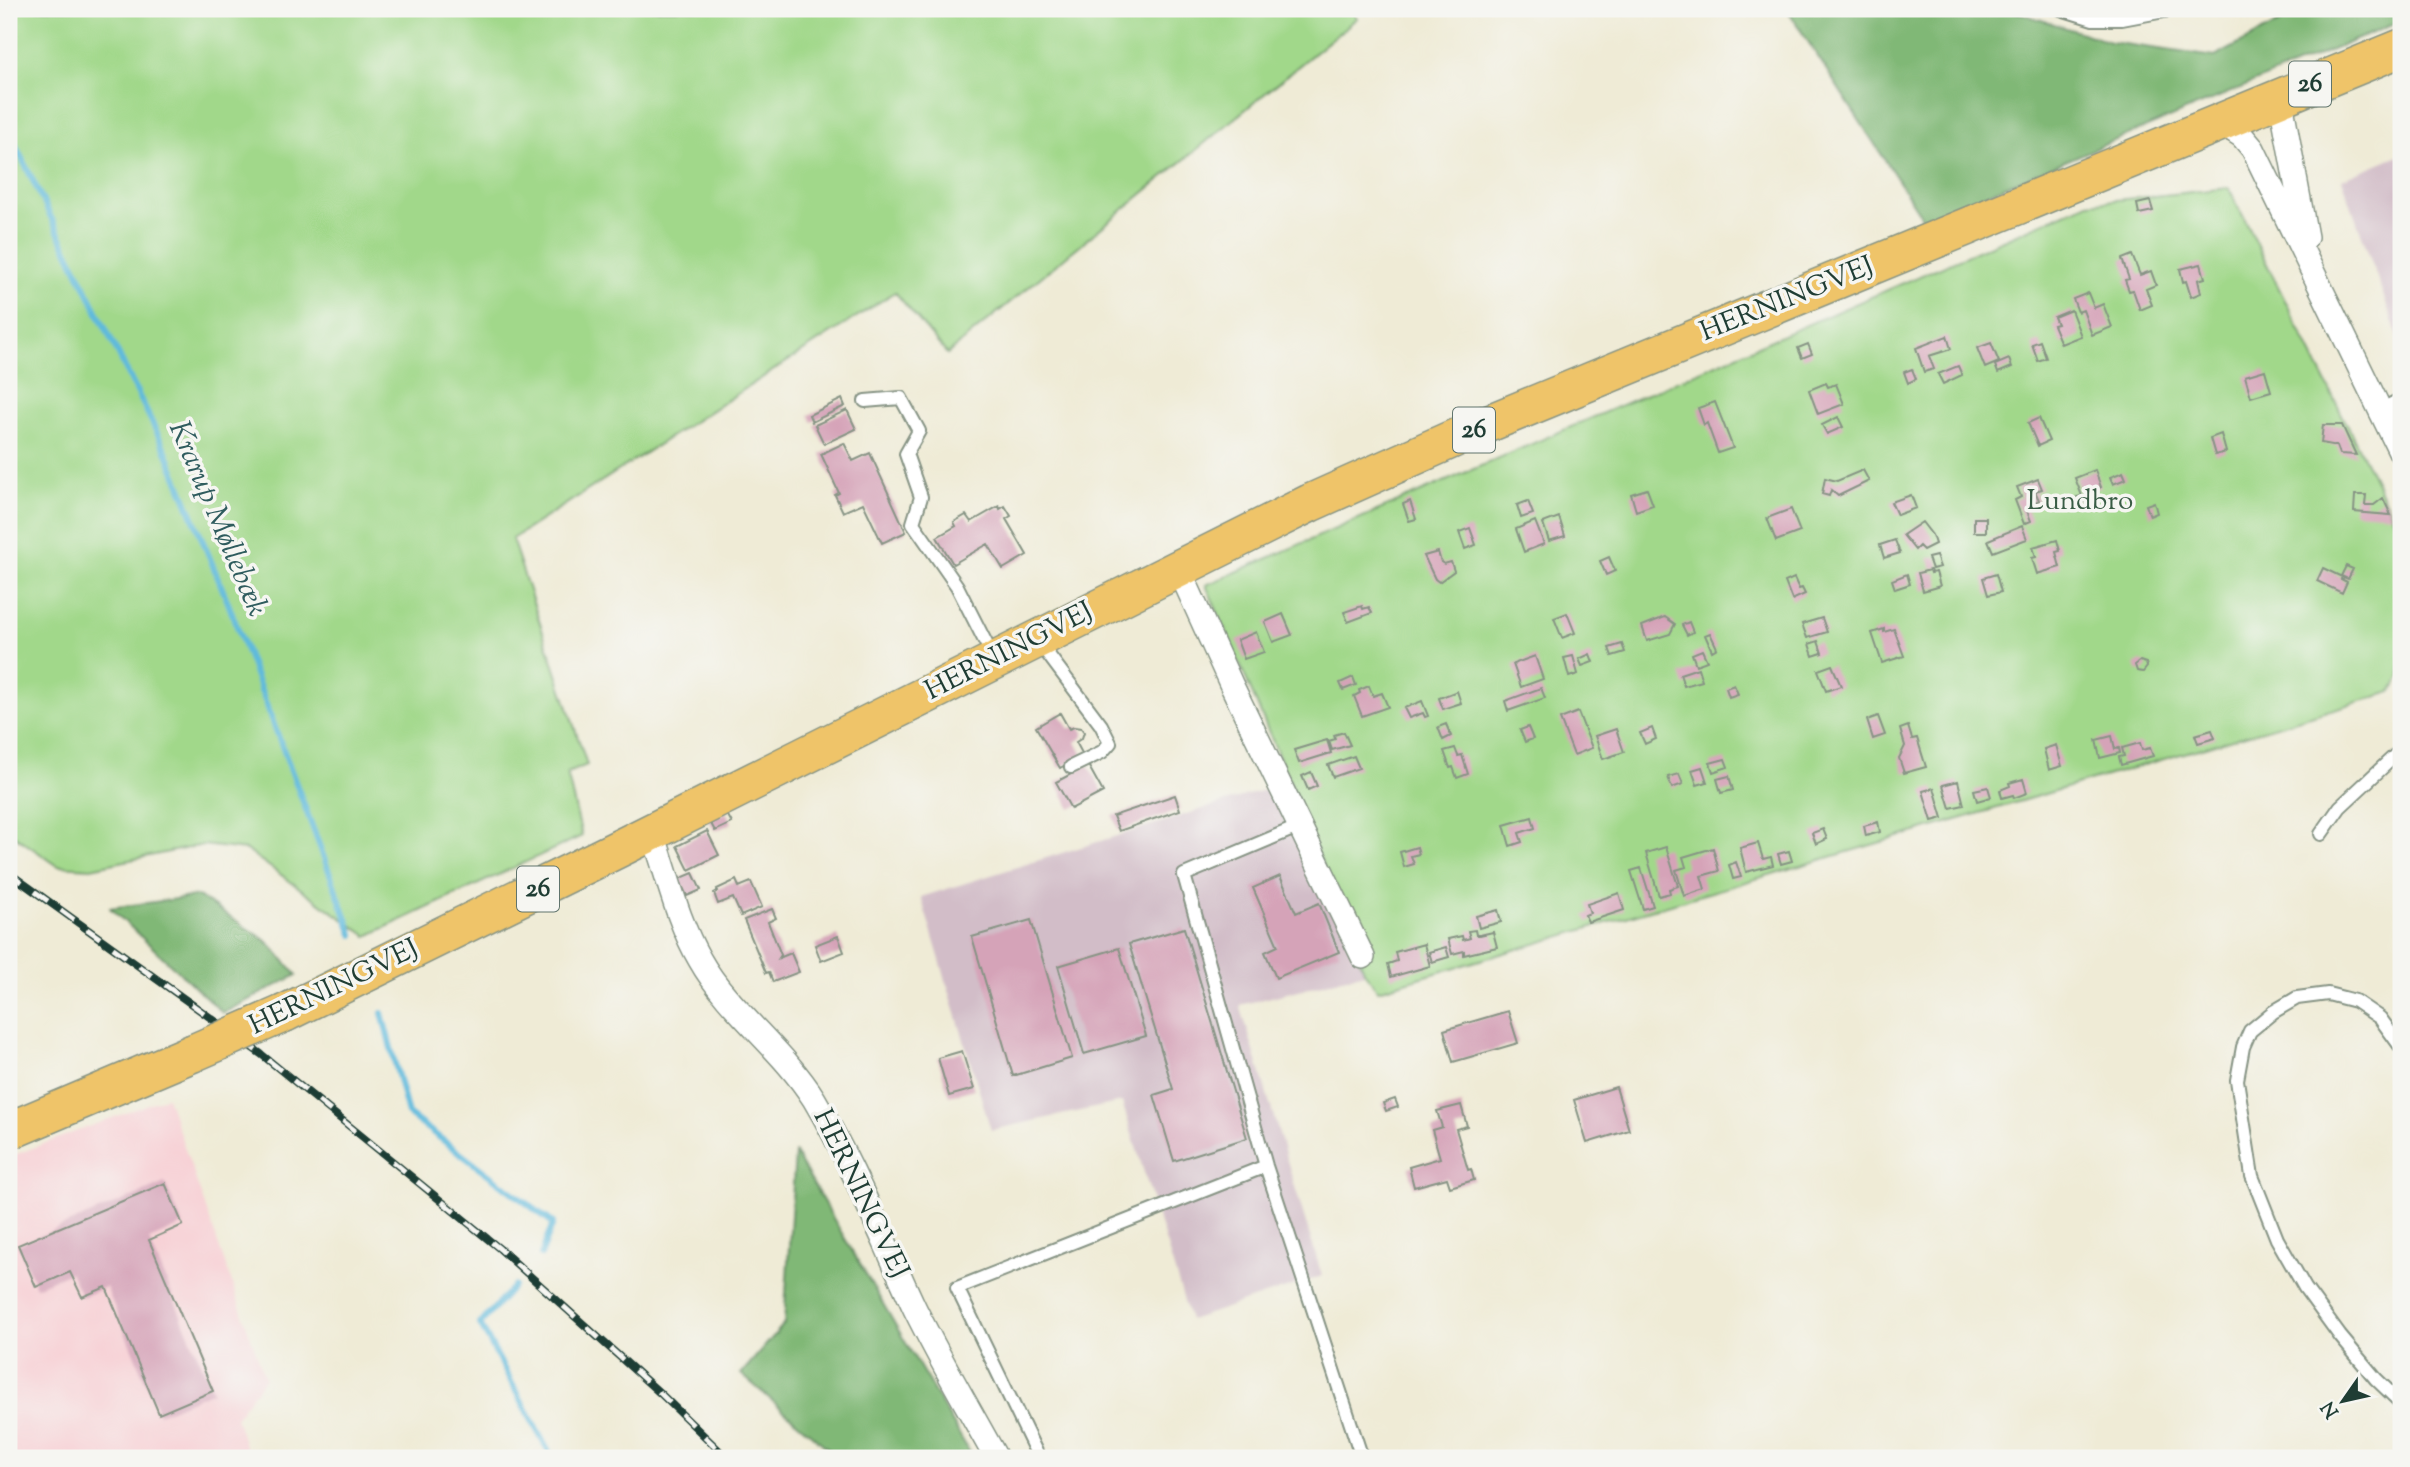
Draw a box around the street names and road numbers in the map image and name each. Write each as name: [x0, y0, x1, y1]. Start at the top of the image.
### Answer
road number: 26: [2289, 61, 2331, 106]
street label: HERNINGVEJ: [1694, 247, 1880, 353]
road number: 26: [1453, 408, 1495, 452]
street label: HERNINGVEJ: [918, 593, 1100, 711]
road number: 26: [517, 866, 559, 912]
street label: HERNINGVEJ: [243, 930, 425, 1046]
street label: HERNINGVEJ: [802, 1103, 918, 1285]

